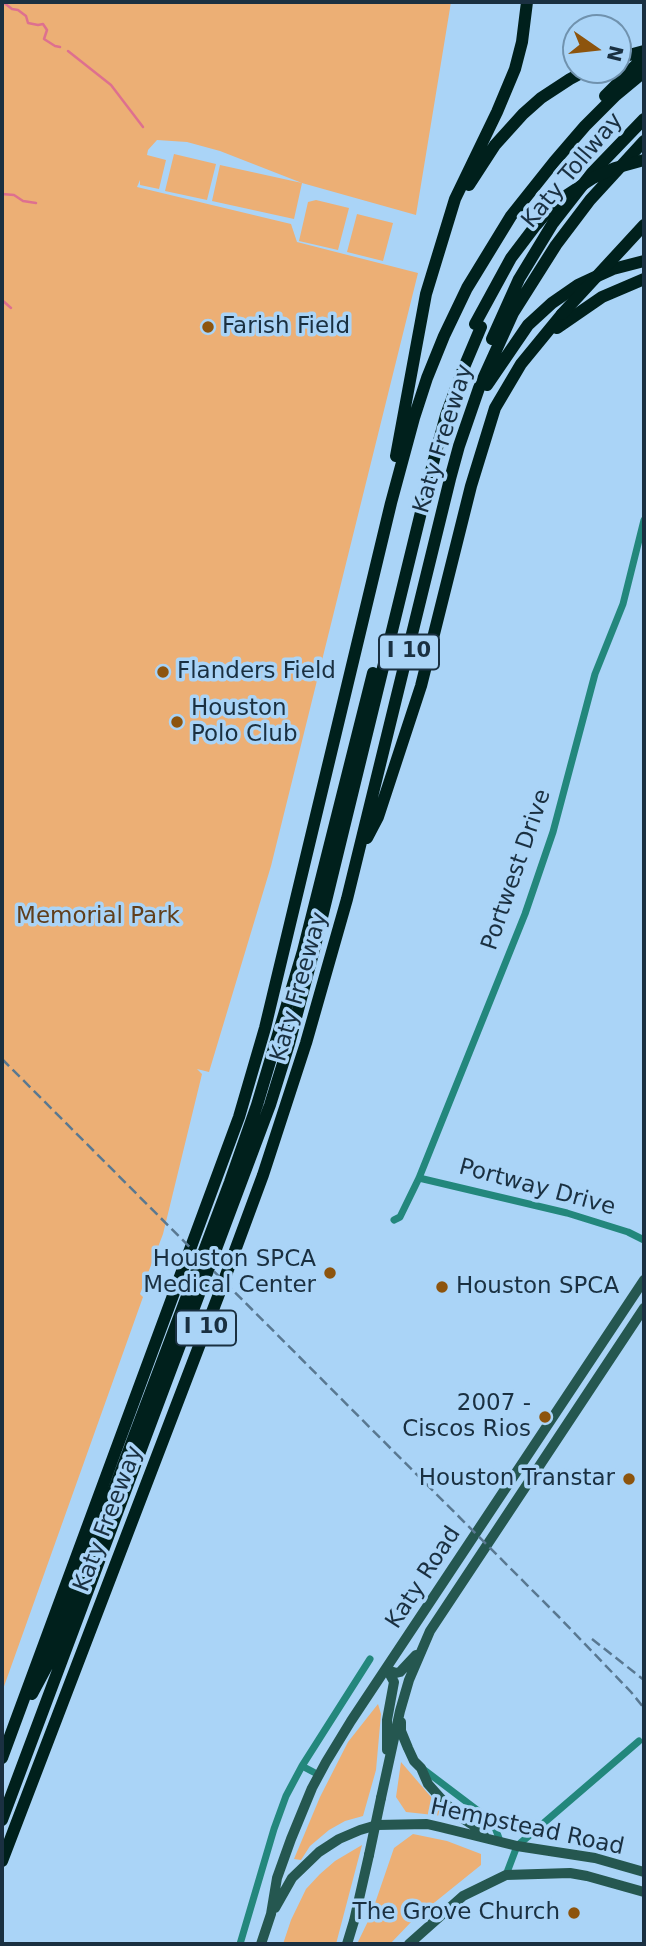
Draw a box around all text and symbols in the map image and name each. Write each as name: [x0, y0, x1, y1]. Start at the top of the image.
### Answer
north arrow: [562, 14, 632, 84]
text: N: [603, 43, 628, 64]
street label: Katy Tollway: [517, 108, 629, 234]
place label: Farish Field: [222, 313, 350, 341]
marker: Farish Field: [200, 319, 216, 335]
street label: Katy Freeway: [408, 361, 480, 517]
road number: I 10: [379, 634, 439, 670]
place label: Flanders Field: [177, 658, 336, 686]
marker: Flanders Field: [155, 664, 171, 680]
place label: Houston Polo Club: [191, 695, 298, 749]
marker: Houston Polo Club: [169, 714, 185, 730]
street label: Portwest Drive: [477, 786, 557, 954]
park label: Memorial Park: [16, 903, 180, 931]
street label: Katy Freeway: [266, 909, 334, 1065]
street label: Portway Drive: [456, 1154, 618, 1222]
place label: Houston SPCA Medical Center: [143, 1246, 316, 1300]
marker: Houston SPCA Medical Center: [322, 1265, 338, 1281]
place label: Houston SPCA: [456, 1273, 619, 1301]
marker: Houston SPCA: [434, 1279, 450, 1295]
road number: I 10: [176, 1310, 236, 1346]
place label: 2007 - Ciscos Rios: [402, 1390, 531, 1444]
marker: 2007 - Ciscos Rios: [537, 1409, 553, 1425]
street label: Katy Freeway: [69, 1442, 149, 1596]
place label: Houston Transtar: [419, 1465, 615, 1493]
marker: Houston Transtar: [621, 1471, 637, 1487]
street label: Katy Road: [381, 1522, 467, 1634]
street label: Hempstead Road: [428, 1794, 626, 1862]
place label: The Grove Church: [353, 1899, 560, 1927]
marker: The Grove Church: [566, 1905, 582, 1921]

